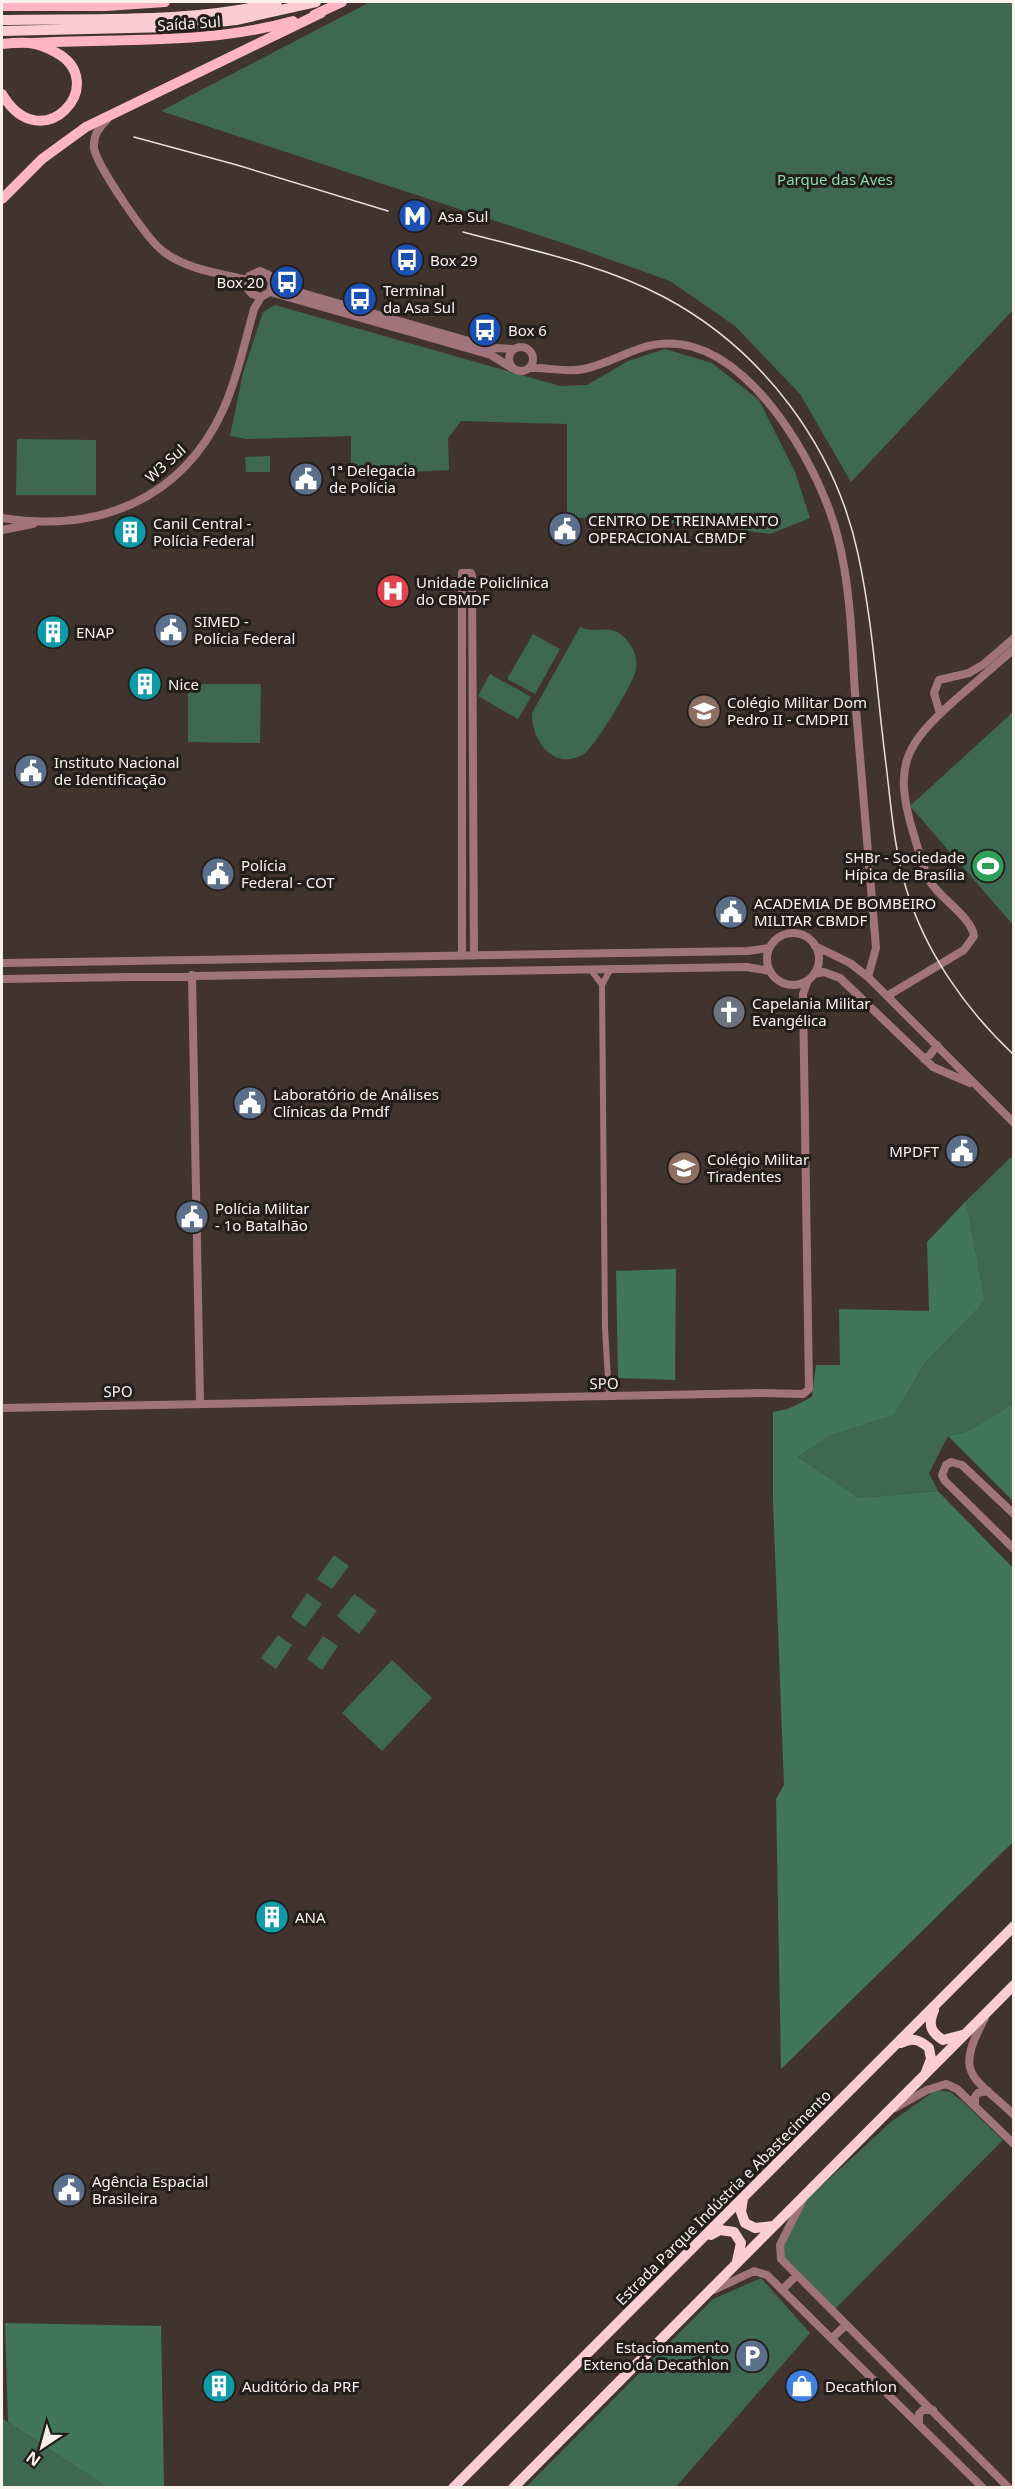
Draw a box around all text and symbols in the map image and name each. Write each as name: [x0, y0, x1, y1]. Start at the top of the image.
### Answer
street label: Saída Sul: [157, 11, 221, 35]
park label: Parque das Aves: [777, 169, 893, 189]
metro station icon: Asa Sul: [397, 198, 433, 234]
place label: Asa Sul: [438, 206, 488, 226]
bus stop icon: Box 29: [389, 242, 425, 278]
place label: Box 29: [430, 250, 478, 270]
bus stop icon: Box 20: [269, 264, 305, 300]
place label: Box 20: [216, 272, 264, 292]
place label: Terminal da Asa Sul: [383, 280, 455, 317]
bus stop icon: Terminal da Asa Sul: [342, 281, 378, 317]
bus stop icon: Box 6: [467, 312, 503, 348]
place label: Box 6: [508, 320, 547, 340]
street label: W3 Sul: [141, 440, 189, 486]
place label: 1ª Delegacia de Polícia: [329, 460, 416, 497]
public building icon: 1ª Delegacia de Polícia: [288, 461, 324, 497]
place label: CENTRO DE TREINAMENTO OPERACIONAL CBMDF: [588, 510, 779, 547]
public building icon: CENTRO DE TREINAMENTO OPERACIONAL CBMDF: [547, 511, 583, 547]
place label: Canil Central - Polícia Federal: [153, 513, 254, 550]
building icon: Canil Central - Polícia Federal: [112, 514, 148, 550]
place label: Unidade Policlinica do CBMDF: [416, 572, 549, 609]
hospital icon: Unidade Policlinica do CBMDF: [375, 573, 411, 609]
place label: SIMED - Polícia Federal: [194, 611, 295, 648]
public building icon: SIMED - Polícia Federal: [153, 612, 189, 648]
building icon: ENAP: [35, 614, 71, 650]
place label: ENAP: [76, 622, 114, 642]
building icon: Nice: [127, 666, 163, 702]
place label: Nice: [168, 674, 199, 694]
place label: Colégio Militar Dom Pedro II - CMDPII: [727, 692, 867, 729]
school or university icon: Colégio Militar Dom Pedro II - CMDPII: [686, 693, 722, 729]
place label: Instituto Nacional de Identificação: [54, 752, 179, 789]
public building icon: Instituto Nacional de Identificação: [13, 753, 49, 789]
place label: SHBr - Sociedade Hípica de Brasília: [845, 847, 965, 884]
sports icon: SHBr - Sociedade Hípica de Brasília: [970, 848, 1006, 884]
place label: Polícia Federal - COT: [241, 855, 335, 892]
public building icon: Polícia Federal - COT: [200, 856, 236, 892]
place label: ACADEMIA DE BOMBEIRO MILITAR CBMDF: [754, 893, 936, 930]
public building icon: ACADEMIA DE BOMBEIRO MILITAR CBMDF: [713, 894, 749, 930]
place label: Capelania Militar Evangélica: [752, 993, 871, 1030]
church icon: Capelania Militar Evangélica: [711, 994, 747, 1030]
place label: Laboratório de Análises Clínicas da Pmdf: [273, 1084, 439, 1121]
public building icon: Laboratório de Análises Clínicas da Pmdf: [232, 1085, 268, 1121]
public building icon: MPDFT: [944, 1133, 980, 1169]
place label: MPDFT: [889, 1141, 940, 1161]
place label: Colégio Militar Tiradentes: [707, 1149, 809, 1186]
school or university icon: Colégio Militar Tiradentes: [666, 1150, 702, 1186]
place label: Polícia Militar - 1o Batalhão: [215, 1198, 310, 1235]
public building icon: Polícia Militar - 1o Batalhão: [174, 1199, 210, 1235]
street label: SPO: [589, 1373, 619, 1393]
street label: SPO: [103, 1381, 133, 1401]
building icon: ANA: [254, 1899, 290, 1935]
place label: ANA: [295, 1907, 326, 1927]
street label: Estrada Parque Indústria e Abastecimento: [611, 2085, 835, 2309]
place label: Agência Espacial Brasileira: [92, 2171, 208, 2208]
public building icon: Agência Espacial Brasileira: [51, 2172, 87, 2208]
place label: Estacionamento Exteno da Decathlon: [583, 2337, 729, 2374]
parking icon: Estacionamento Exteno da Decathlon: [734, 2338, 770, 2374]
building icon: Auditório da PRF: [201, 2368, 237, 2404]
shop icon: Decathlon: [784, 2368, 820, 2404]
place label: Auditório da PRF: [242, 2376, 359, 2396]
place label: Decathlon: [825, 2376, 897, 2396]
north arrow: [12, 2417, 72, 2477]
text: N: [21, 2446, 45, 2472]

